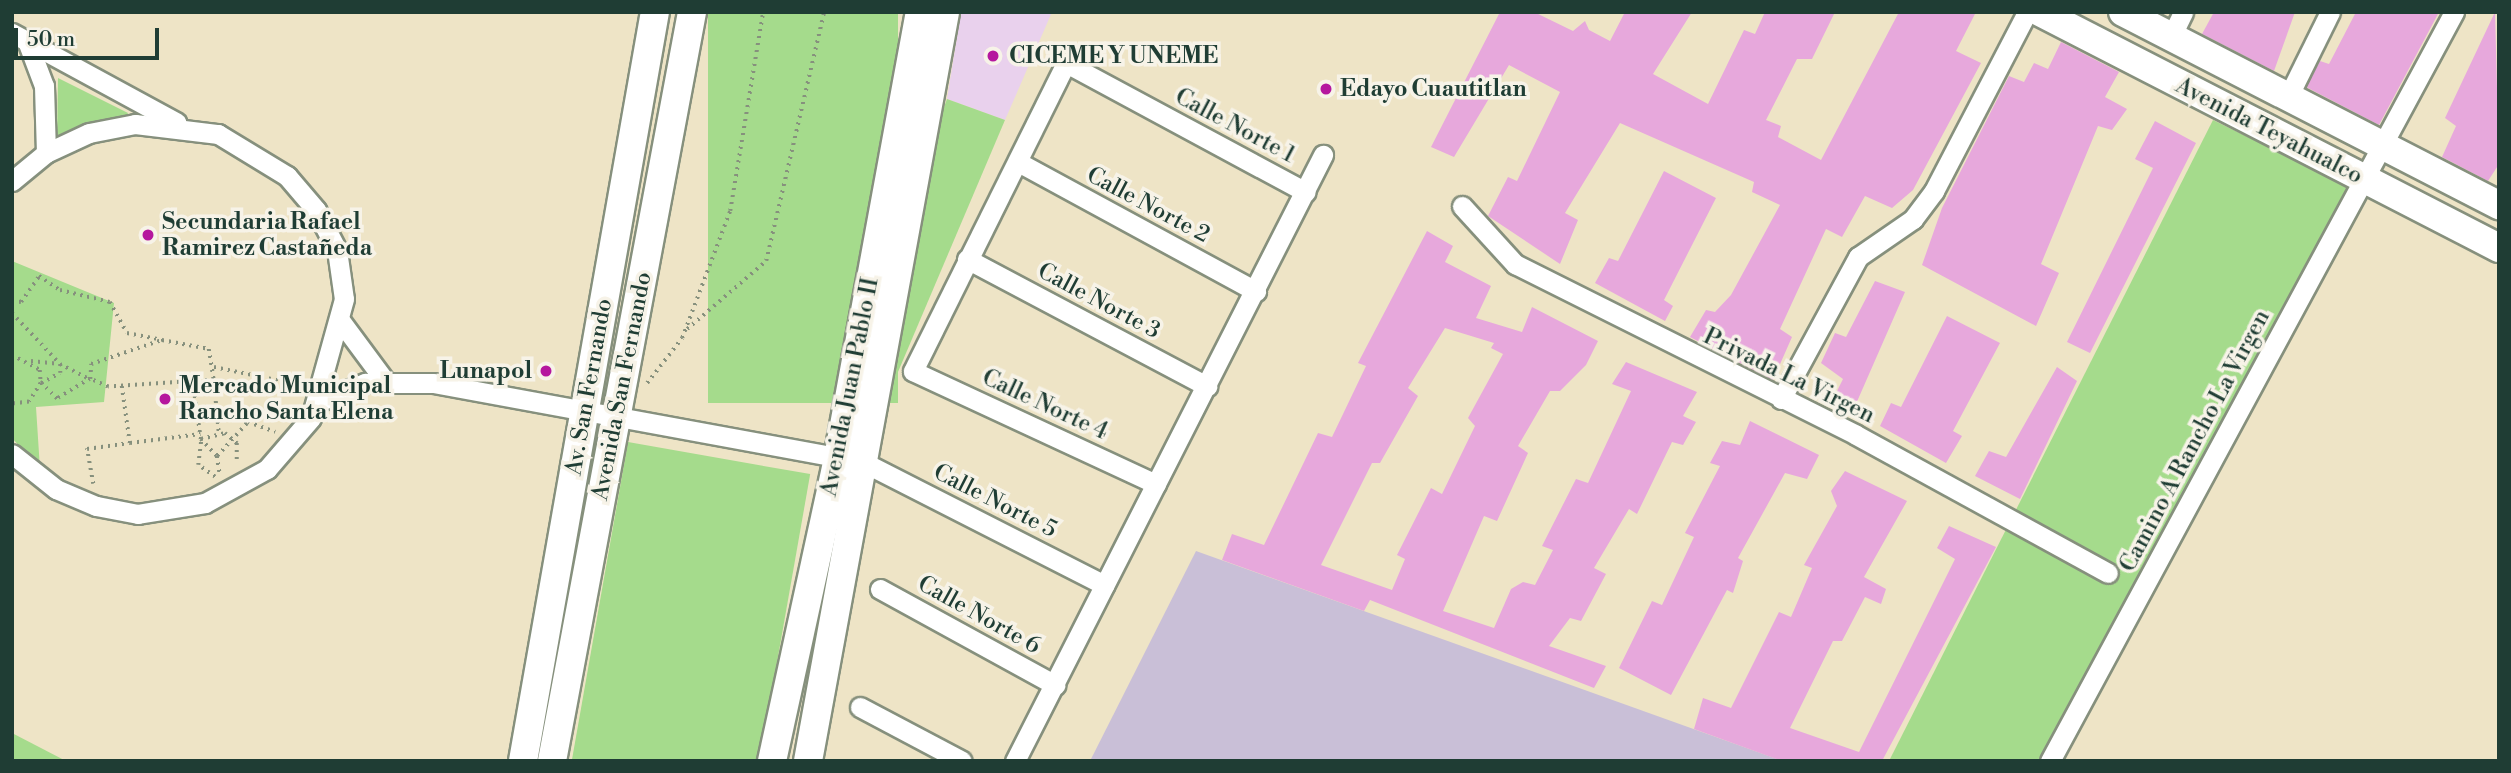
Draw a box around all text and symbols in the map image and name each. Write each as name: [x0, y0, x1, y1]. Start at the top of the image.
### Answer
scale bar: [18, 14, 163, 58]
text: 50 m: [27, 27, 75, 53]
place label: CICEME Y UNEME: [1009, 42, 1218, 70]
marker: CICEME Y UNEME: [983, 46, 1003, 66]
street label: Avenida Teyahualco: [2171, 72, 2367, 190]
place label: Edayo Cuautitlan: [1340, 75, 1527, 103]
marker: Edayo Cuautitlan: [1318, 81, 1334, 97]
street label: Calle Norte 1: [1170, 83, 1300, 169]
street label: Calle Norte 2: [1082, 161, 1214, 249]
place label: Secundaria Rafael Ramirez Castañeda: [162, 208, 372, 262]
marker: Secundaria Rafael Ramirez Castañeda: [140, 227, 156, 243]
street label: Calle Norte 3: [1033, 257, 1165, 345]
street label: Avenida San Fernando: [586, 270, 658, 502]
street label: Avenida Juan Pablo II: [815, 275, 885, 499]
street label: Av. San Fernando: [560, 296, 618, 478]
street label: Camino A Rancho La Virgen: [2114, 305, 2276, 577]
street label: Privada La Virgen: [1699, 323, 1879, 429]
place label: Lunapol: [440, 357, 532, 385]
marker: Lunapol: [538, 363, 554, 379]
street label: Calle Norte 4: [978, 364, 1112, 446]
place label: Mercado Municipal Rancho Santa Elena: [179, 372, 393, 426]
marker: Mercado Municipal Rancho Santa Elena: [157, 391, 173, 407]
street label: Calle Norte 5: [929, 458, 1061, 544]
street label: Calle Norte 6: [913, 570, 1045, 660]

